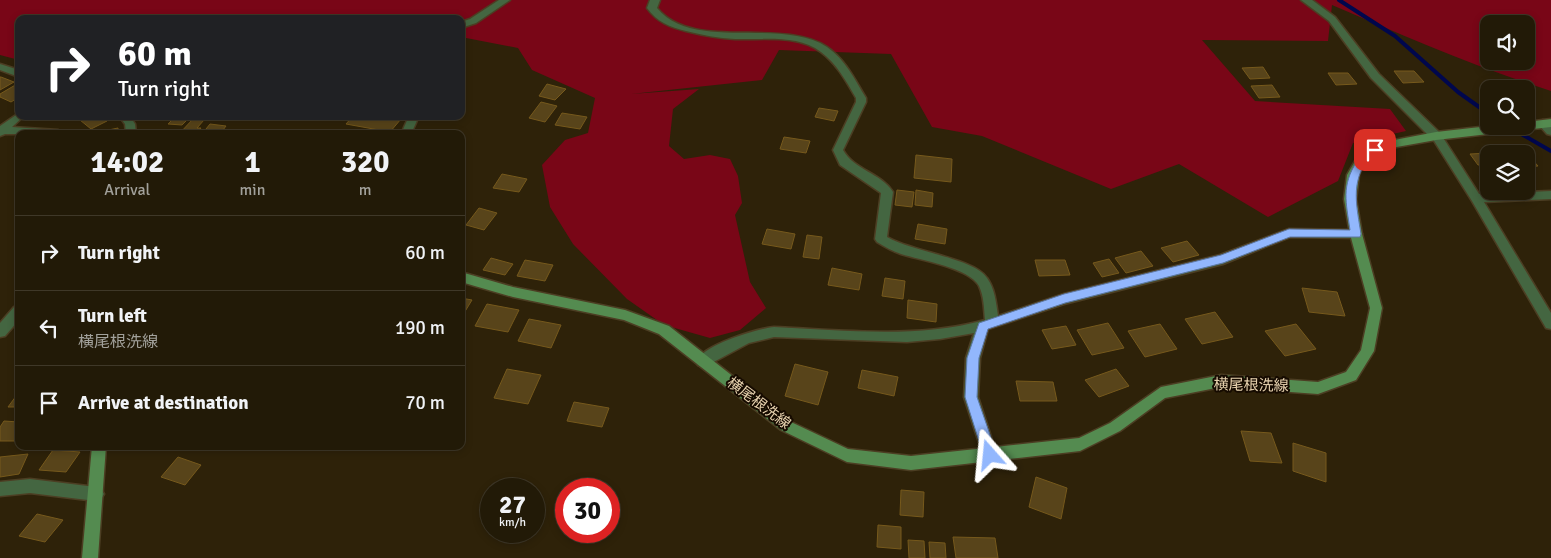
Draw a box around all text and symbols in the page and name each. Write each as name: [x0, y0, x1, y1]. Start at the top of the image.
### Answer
map controls: [1480, 15, 1535, 200]
button: sound: [1480, 15, 1535, 70]
text: 60 m: [118, 32, 192, 75]
icon: right: [35, 35, 100, 100]
text: Turn right: [118, 75, 210, 102]
button: search: [1480, 80, 1535, 135]
pin: [1354, 129, 1396, 171]
icon: arrive: [1361, 136, 1389, 164]
text: 14:02: [90, 144, 164, 181]
text: 1: [244, 144, 261, 181]
text: 320: [341, 144, 389, 181]
button: layers: [1480, 145, 1535, 200]
text: Arrival: [104, 180, 150, 200]
text: min: [240, 180, 265, 200]
text: m: [359, 180, 372, 200]
icon: right: [35, 239, 63, 267]
text: Turn right: [78, 241, 160, 265]
text: 60 m: [405, 241, 445, 265]
text: Turn left: [78, 304, 147, 328]
icon: left: [35, 314, 63, 342]
text: 190 m: [395, 316, 445, 340]
text: 横尾根洗線: [78, 332, 158, 352]
street label: 横尾根洗線: [724, 373, 794, 433]
street label: 横尾根洗線: [1213, 375, 1289, 395]
icon: arrive: [35, 389, 63, 417]
text: Arrive at destination: [78, 391, 249, 415]
text: 70 m: [405, 391, 445, 415]
position arrow: [963, 428, 1015, 480]
speed limit sign: 30: [555, 478, 620, 543]
text: 27: [499, 489, 526, 520]
text: km/h: [499, 515, 526, 530]

